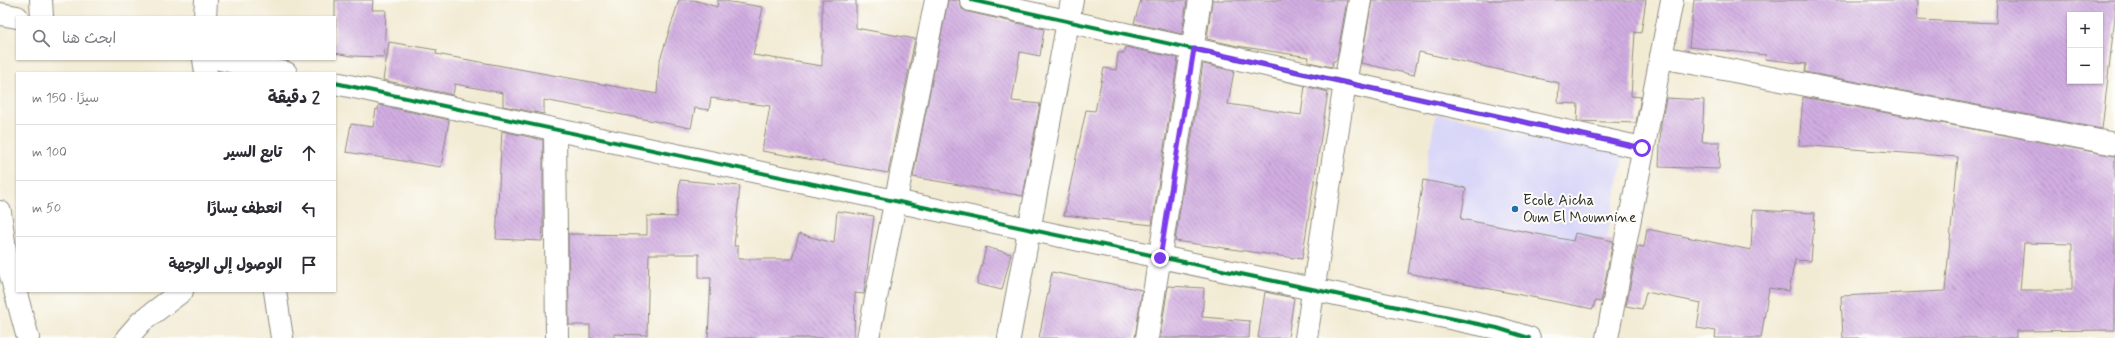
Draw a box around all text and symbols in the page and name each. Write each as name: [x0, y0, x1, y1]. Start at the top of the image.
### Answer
map controls: [2067, 12, 2103, 84]
button: +: [2067, 12, 2103, 48]
search box: [16, 16, 336, 60]
icon: search: [30, 27, 52, 49]
text: ابحث هنا: [62, 29, 116, 49]
button: −: [2067, 48, 2103, 84]
text: 2 دقيقة: [268, 87, 320, 109]
text: سيرًا · 150 m: [32, 90, 99, 107]
route start: [1633, 139, 1651, 157]
icon: ahead: [298, 142, 320, 164]
text: تابع السير: [224, 143, 282, 163]
text: 100 m: [32, 144, 67, 161]
place label: Ecole Aicha Oum El Moumnine: [1523, 191, 1636, 228]
icon: left: [298, 198, 320, 220]
text: انعطف يسارًا: [207, 199, 282, 219]
text: 50 m: [32, 200, 61, 217]
marker: Ecole Aicha Oum El Moumnine: [1510, 204, 1520, 214]
route end: [1151, 249, 1169, 267]
icon: arrive: [298, 254, 320, 276]
text: الوصول إلى الوجهة: [168, 255, 282, 275]

